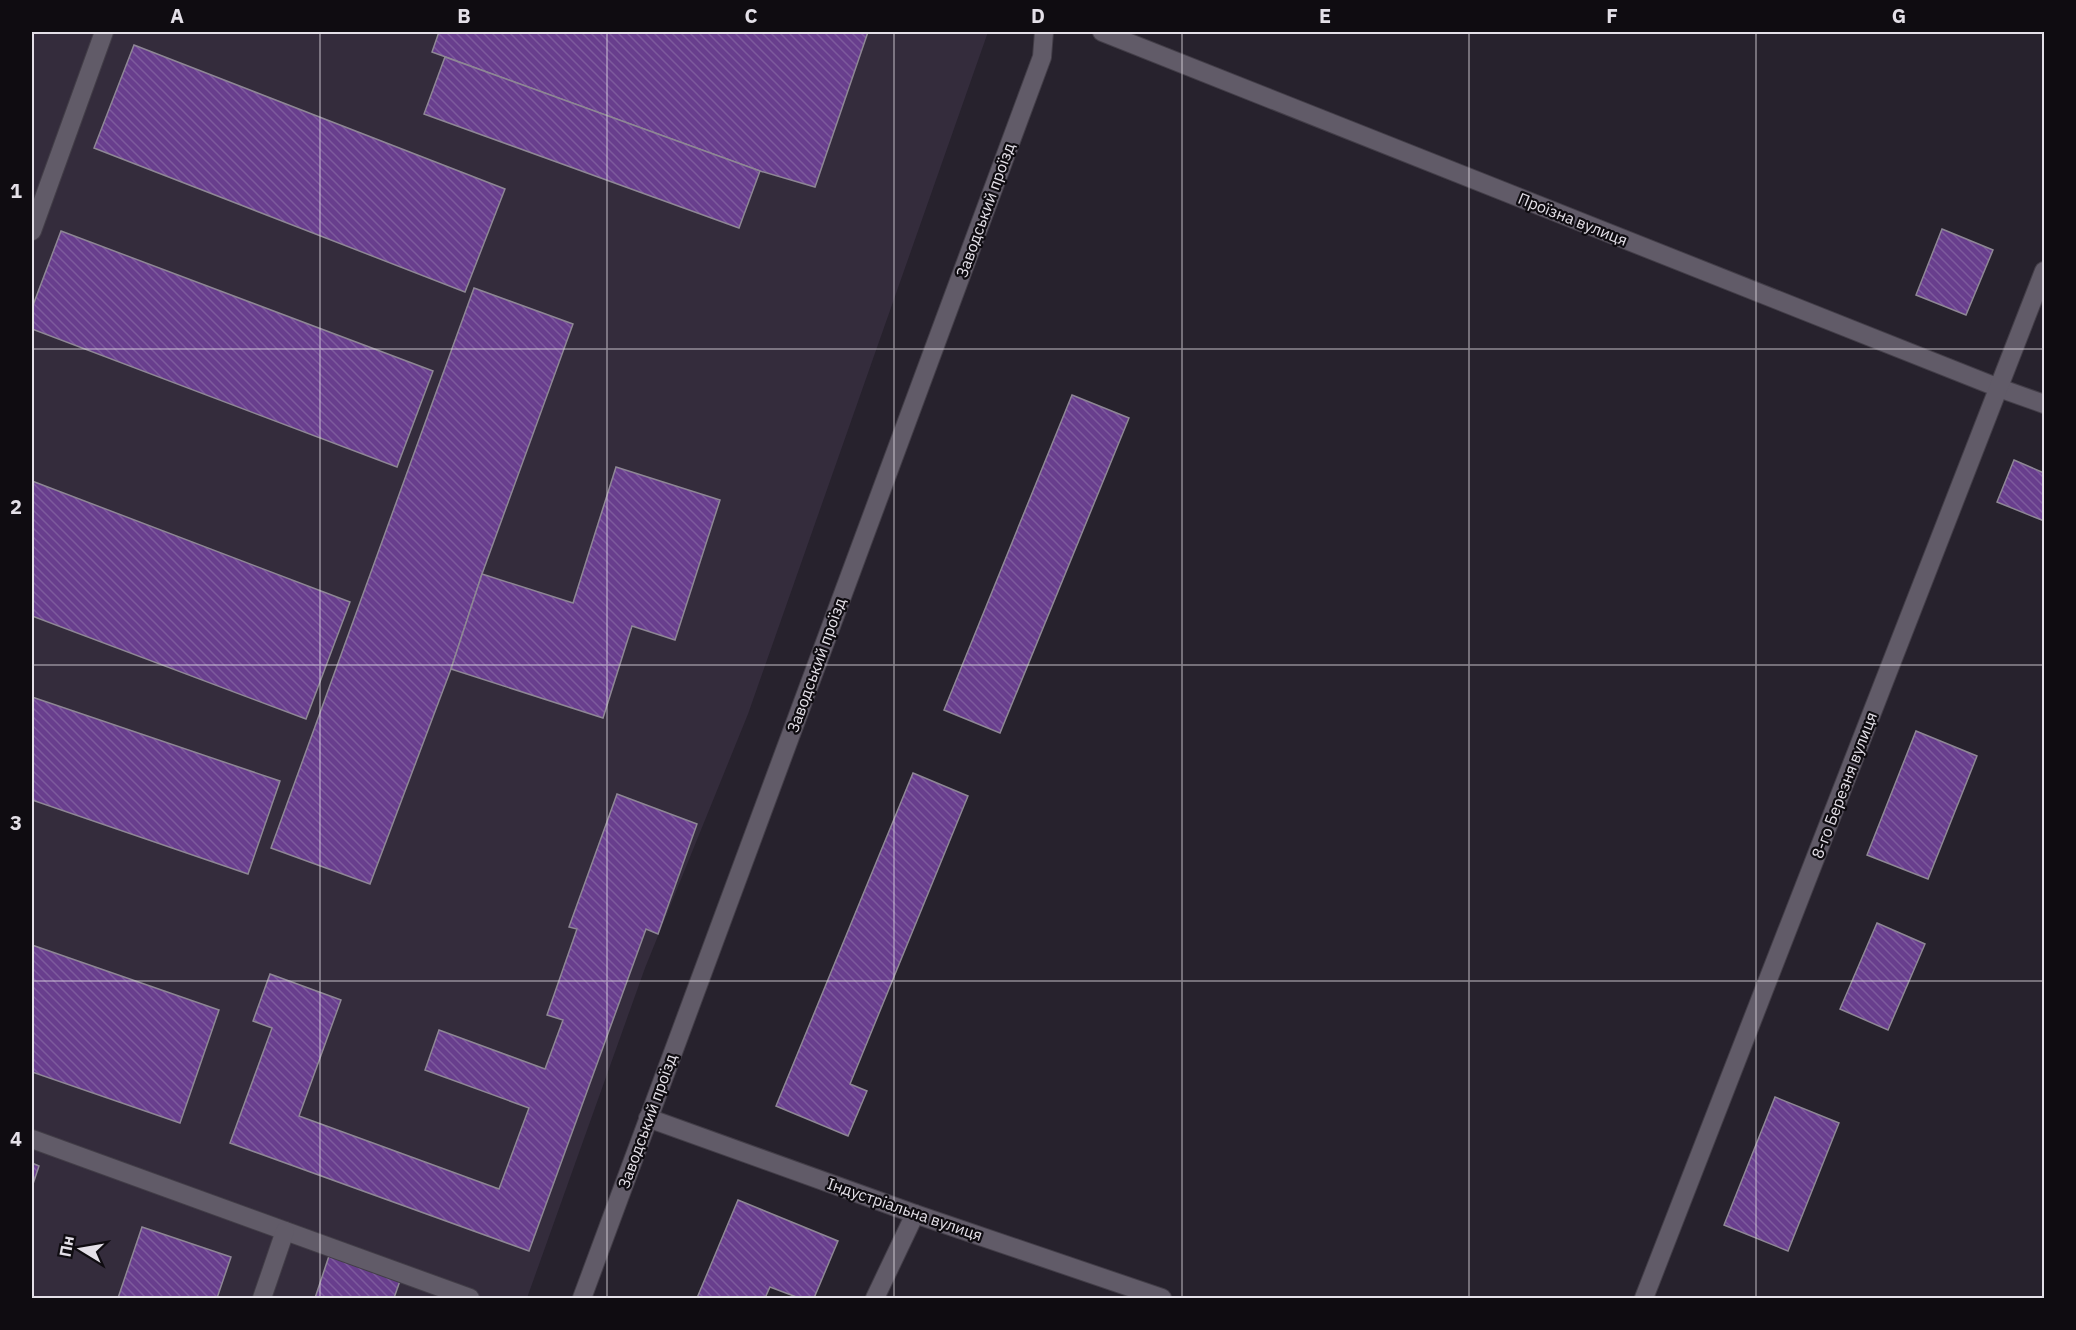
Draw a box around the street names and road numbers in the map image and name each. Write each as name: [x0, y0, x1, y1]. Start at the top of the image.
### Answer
street label: Заводський проїзд: [951, 139, 1019, 280]
street label: Проїзна вулиця: [1515, 188, 1631, 250]
street label: Заводський проїзд: [782, 594, 850, 735]
street label: 8-го Березня вулиця: [1807, 709, 1881, 861]
street label: Заводський проїзд: [613, 1050, 681, 1191]
street label: Індустріальна вулиця: [825, 1173, 985, 1245]

